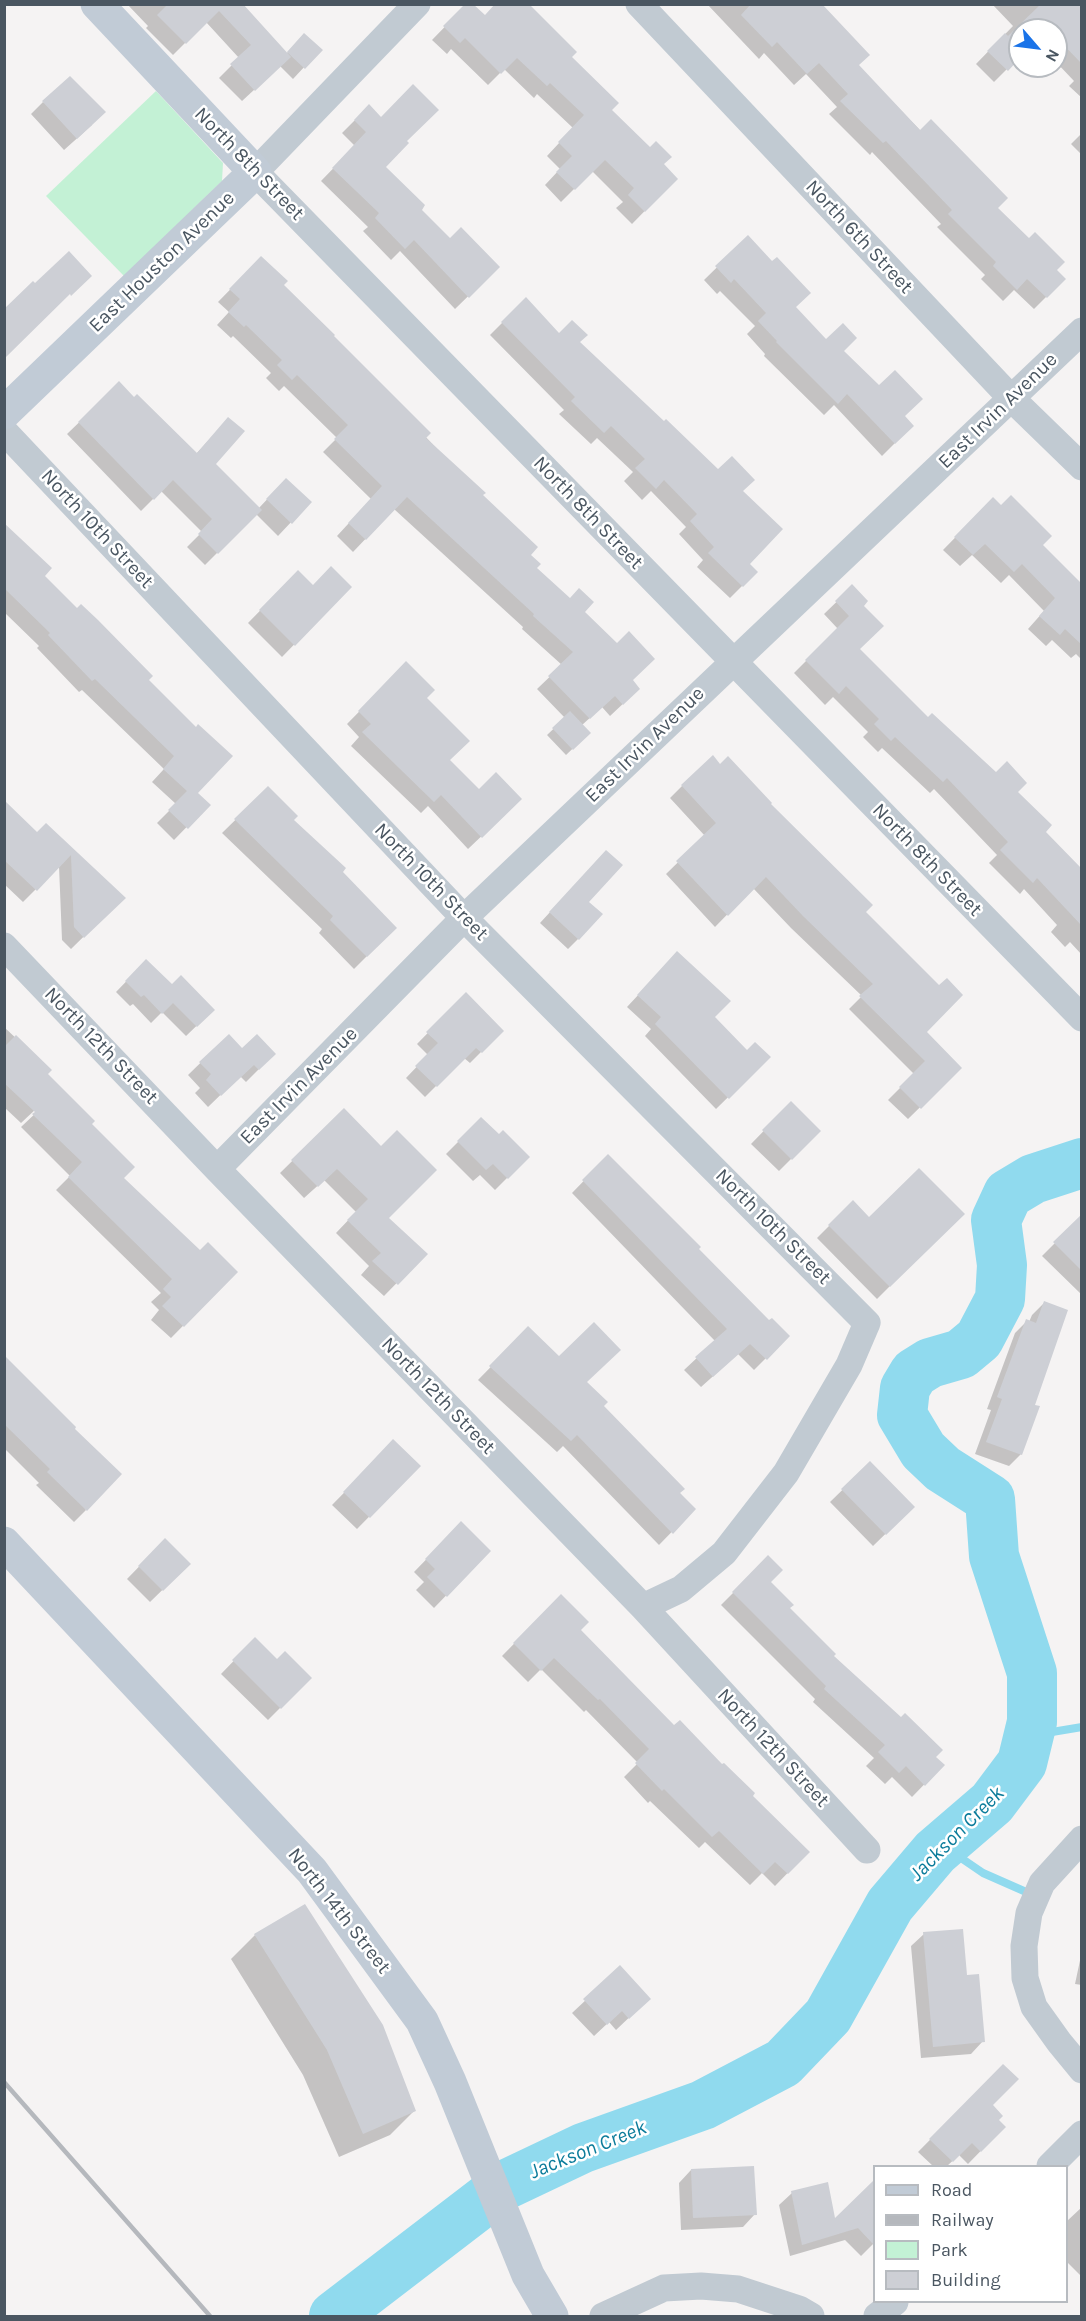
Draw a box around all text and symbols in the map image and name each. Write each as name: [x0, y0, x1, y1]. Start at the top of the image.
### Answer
north arrow: [1008, 18, 1068, 78]
text: N: [1041, 46, 1064, 65]
street label: North 8th Street: [189, 103, 309, 225]
street label: North 6th Street: [800, 175, 918, 299]
street label: East Houston Avenue: [84, 186, 240, 338]
street label: East Irvin Avenue: [933, 348, 1063, 474]
street label: North 8th Street: [528, 452, 648, 574]
street label: North 10th Street: [36, 465, 158, 593]
street label: East Irvin Avenue: [580, 682, 710, 808]
street label: North 8th Street: [867, 799, 987, 921]
street label: North 10th Street: [369, 818, 493, 946]
street label: North 12th Street: [39, 982, 163, 1110]
street label: East Irvin Avenue: [235, 1022, 363, 1150]
street label: North 10th Street: [710, 1164, 836, 1290]
street label: North 12th Street: [376, 1332, 500, 1460]
street label: North 12th Street: [712, 1684, 834, 1812]
water label: Jackson Creek: [904, 1781, 1010, 1887]
street label: North 14th Street: [282, 1843, 396, 1979]
water label: Jackson Creek: [526, 2115, 650, 2185]
legend: [873, 2165, 1068, 2303]
text: Road: [931, 2179, 972, 2201]
text: Railway: [931, 2209, 994, 2231]
text: Park: [931, 2239, 968, 2261]
text: Building: [931, 2269, 1001, 2291]

